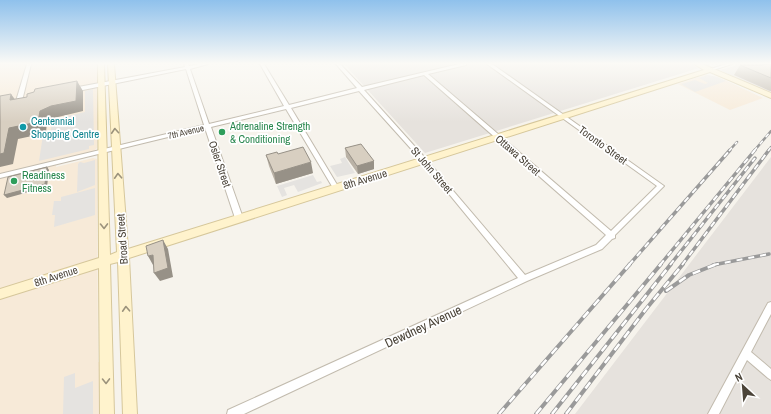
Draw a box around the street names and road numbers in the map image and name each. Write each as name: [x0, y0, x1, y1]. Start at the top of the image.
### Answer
street label: 7th Avenue: [167, 122, 205, 142]
street label: Toronto Street: [576, 123, 630, 168]
street label: Ottawa Street: [493, 132, 544, 179]
street label: Osler Street: [206, 139, 235, 189]
street label: St John Street: [408, 144, 456, 197]
street label: 8th Avenue: [341, 166, 389, 192]
street label: Broad Street: [113, 213, 131, 265]
street label: 8th Avenue: [32, 262, 80, 290]
street label: Dewdney Avenue: [382, 301, 464, 352]

